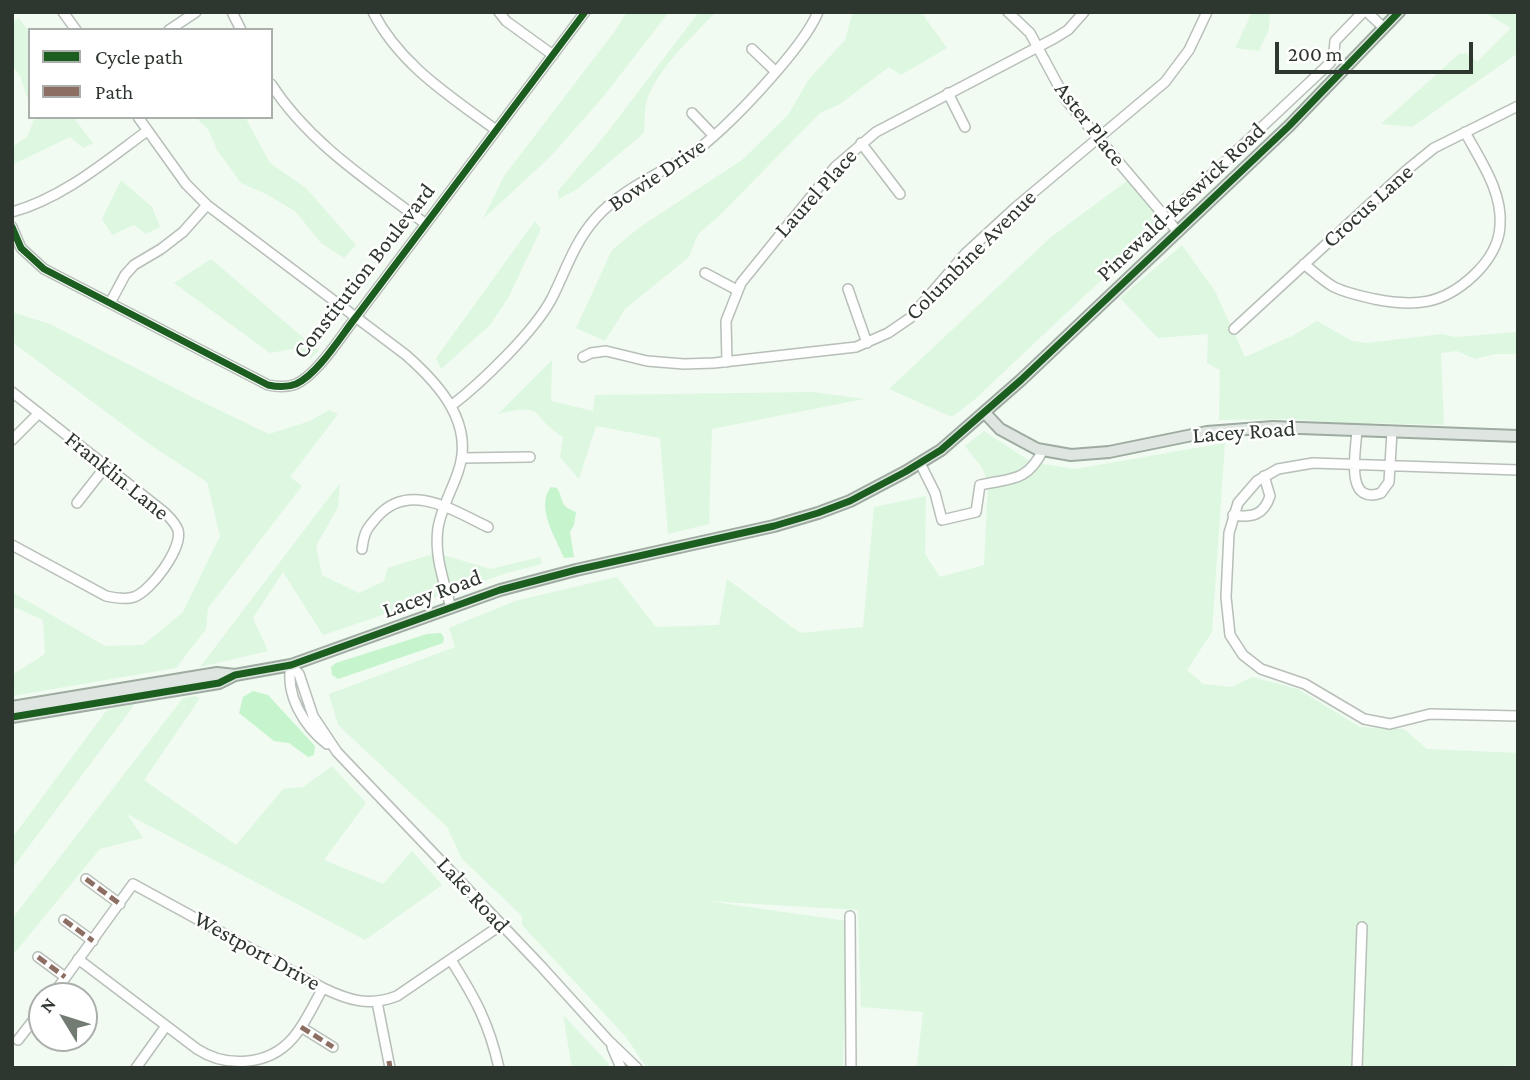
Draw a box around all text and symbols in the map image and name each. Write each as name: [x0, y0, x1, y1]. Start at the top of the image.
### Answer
legend: [28, 28, 273, 119]
scale bar: [1278, 28, 1476, 72]
text: 200 m: [1288, 42, 1343, 66]
text: Cycle path: [95, 45, 183, 69]
street label: Aster Place: [1048, 76, 1132, 172]
text: Path: [95, 80, 133, 104]
street label: Pinewald-Keswick Road: [1091, 117, 1271, 287]
street label: Bowie Drive: [603, 132, 711, 218]
street label: Laurel Place: [769, 143, 863, 243]
street label: Crocus Lane: [1317, 158, 1419, 254]
street label: Constitution Boulevard: [287, 178, 441, 364]
street label: Columbine Avenue: [900, 184, 1042, 326]
street label: Lacey Road: [1192, 415, 1296, 449]
street label: Franklin Lane: [59, 426, 175, 526]
street label: Lacey Road: [379, 563, 485, 625]
street label: Lake Road: [431, 851, 515, 939]
street label: Westport Drive: [189, 905, 325, 997]
north arrow: [28, 982, 98, 1052]
text: N: [35, 993, 60, 1017]

